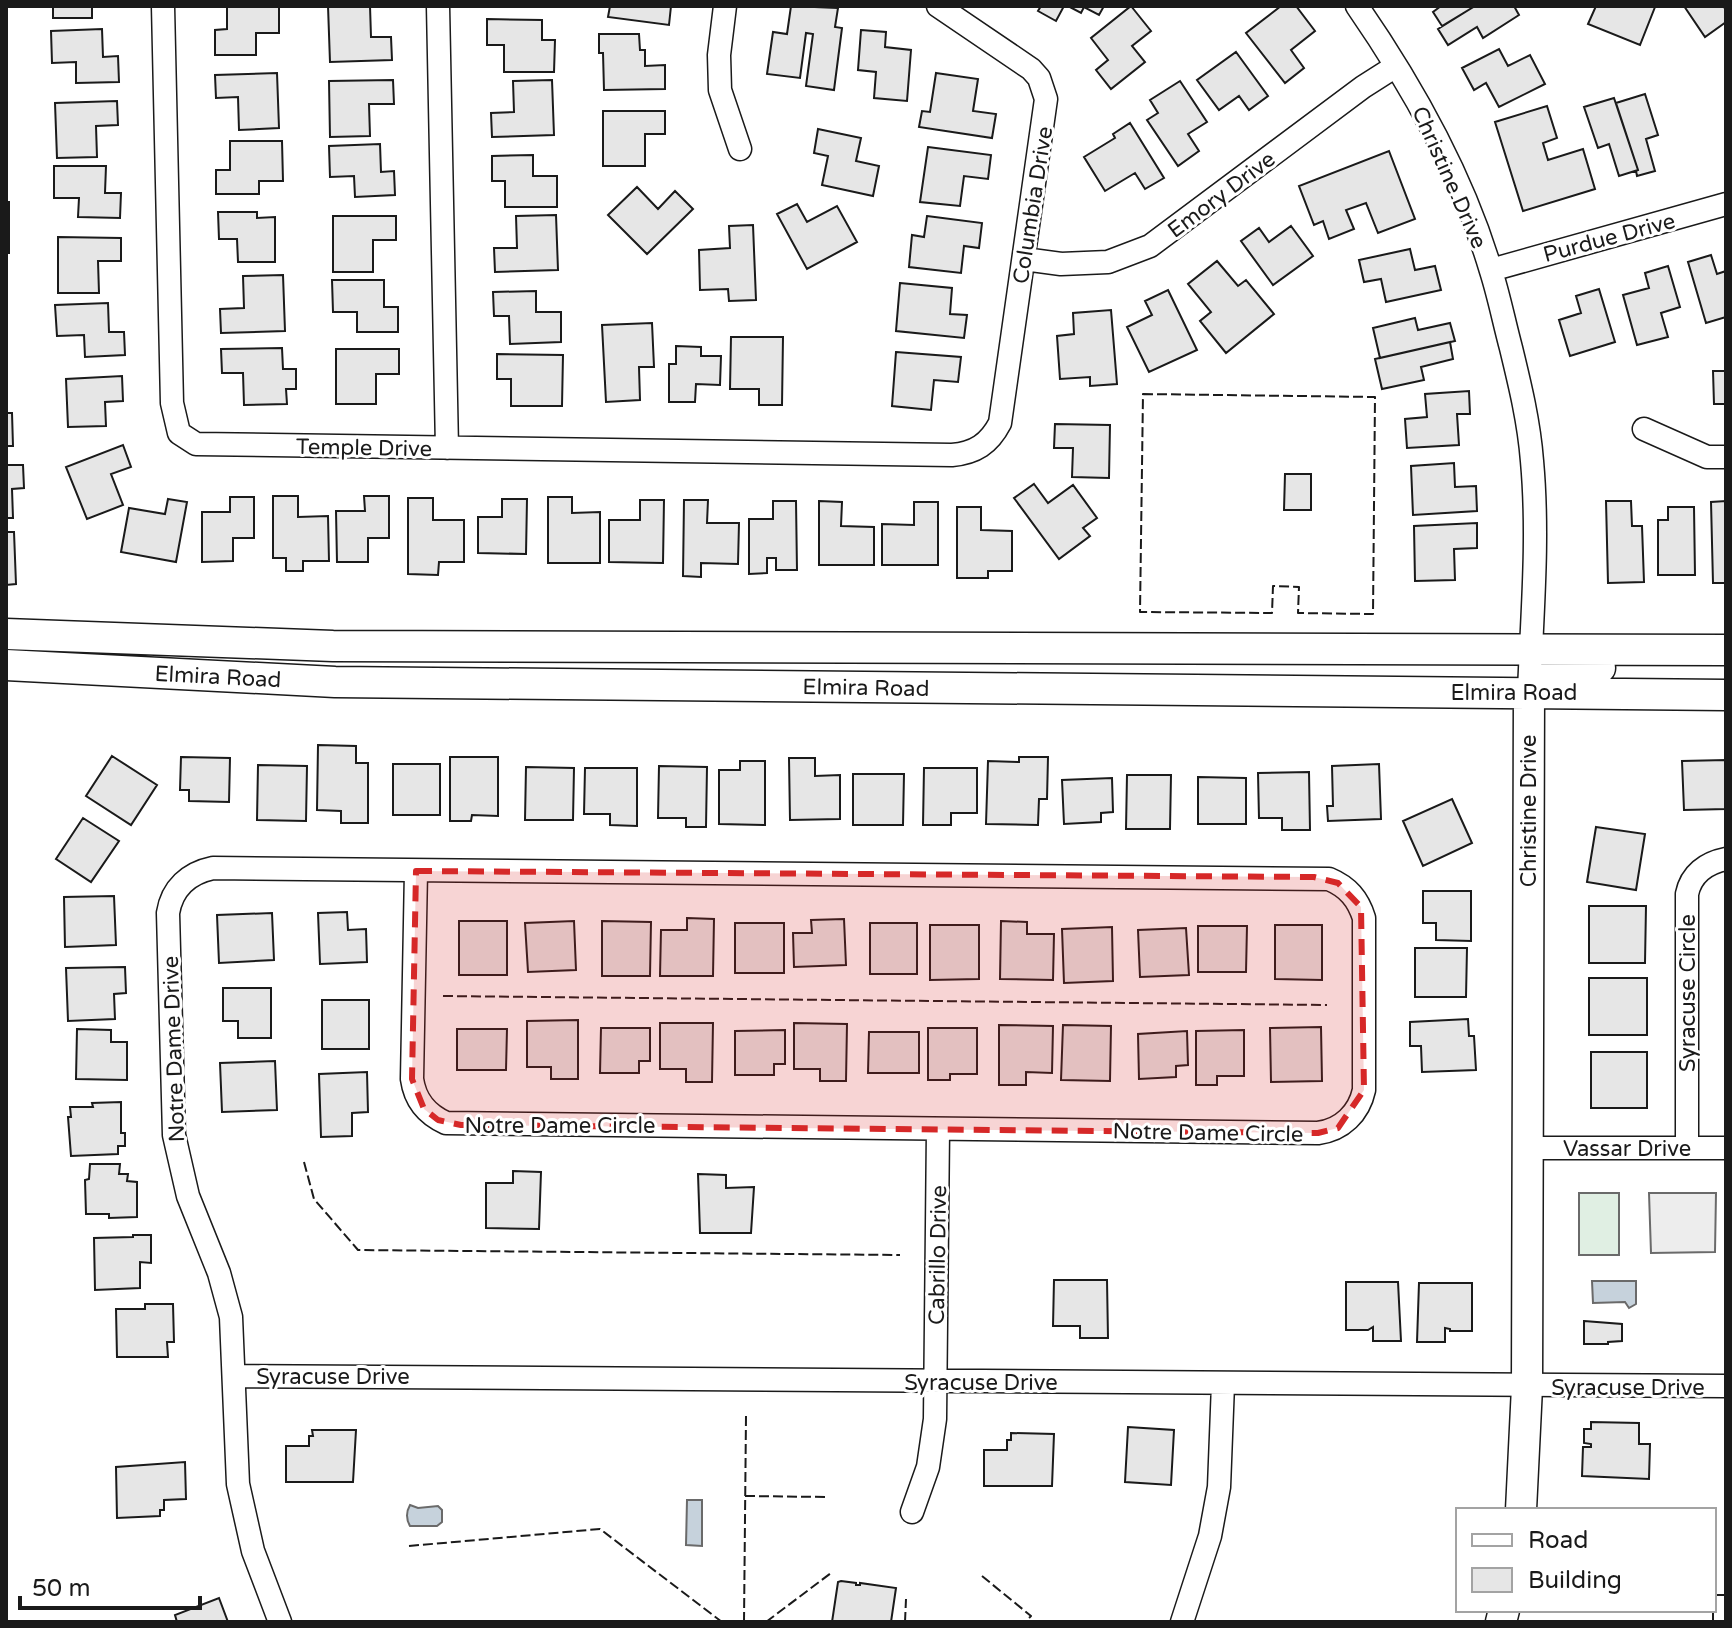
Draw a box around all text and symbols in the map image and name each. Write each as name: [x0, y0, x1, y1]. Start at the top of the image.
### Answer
street label: Christine Drive: [1406, 102, 1492, 252]
street label: Columbia Drive: [1008, 125, 1058, 286]
street label: Emory Drive: [1163, 146, 1280, 244]
street label: Purdue Drive: [1540, 208, 1678, 268]
street label: Temple Drive: [296, 434, 432, 462]
street label: Elmira Road: [154, 661, 282, 693]
street label: Elmira Road: [802, 674, 930, 702]
street label: Elmira Road: [1451, 680, 1578, 706]
street label: Christine Drive: [1516, 735, 1542, 887]
street label: Syracuse Circle: [1675, 914, 1701, 1072]
street label: Notre Dame Drive: [158, 955, 190, 1143]
street label: Notre Dame Circle: [465, 1113, 655, 1139]
street label: Notre Dame Circle: [1112, 1118, 1304, 1148]
street label: Vassar Drive: [1563, 1136, 1691, 1162]
street label: Cabrillo Drive: [924, 1185, 952, 1325]
street label: Syracuse Drive: [256, 1364, 410, 1390]
street label: Syracuse Drive: [904, 1370, 1058, 1396]
street label: Syracuse Drive: [1551, 1375, 1705, 1401]
legend: [1456, 1508, 1716, 1612]
text: Road: [1528, 1526, 1588, 1555]
scale bar: [20, 1560, 200, 1610]
text: Building: [1528, 1566, 1622, 1595]
text: 50 m: [32, 1574, 90, 1603]

